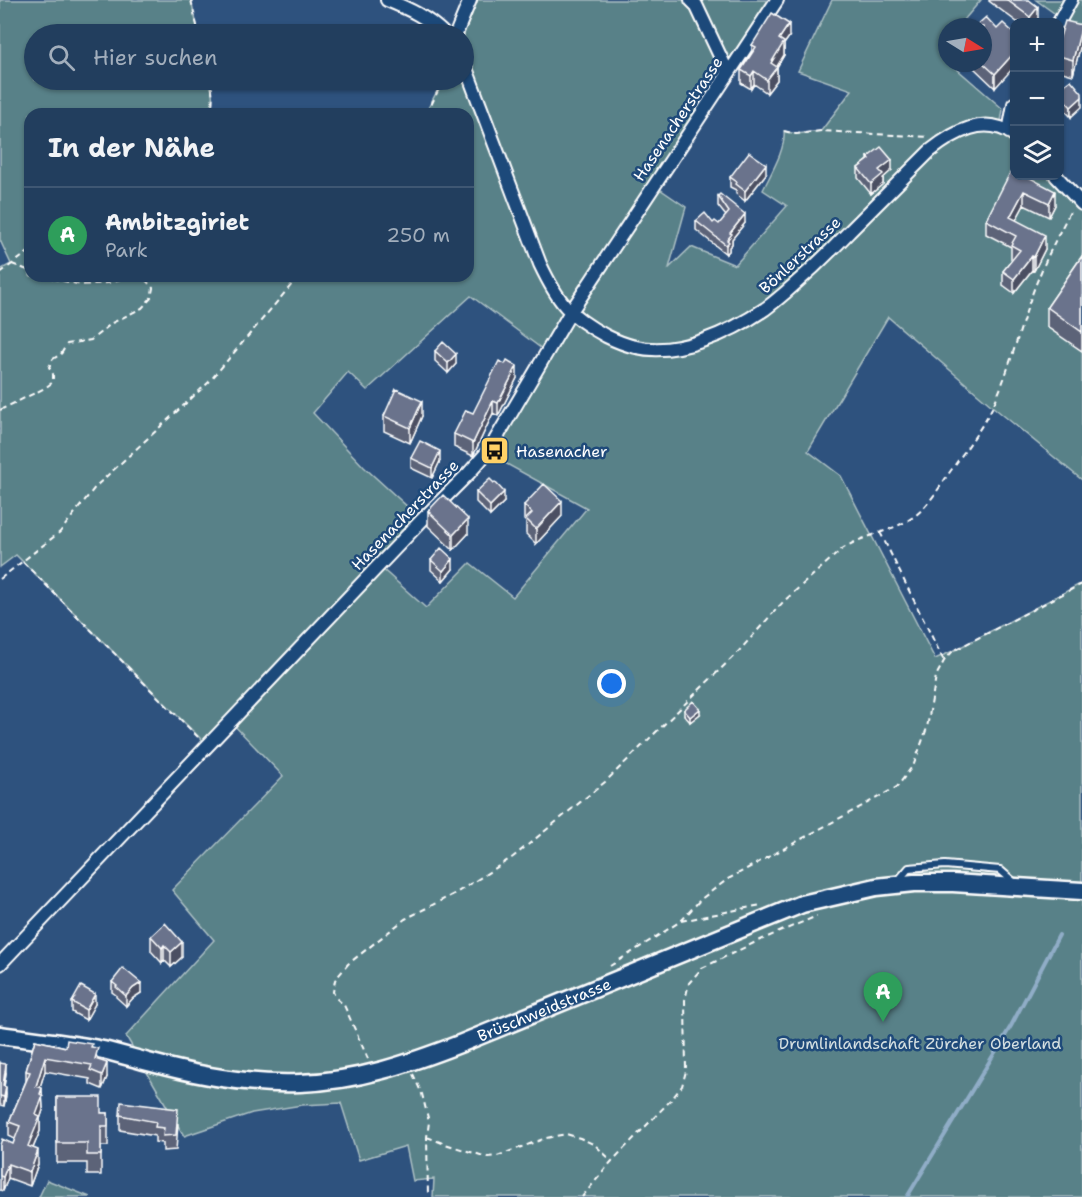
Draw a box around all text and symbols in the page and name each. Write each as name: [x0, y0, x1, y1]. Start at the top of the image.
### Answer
north arrow: [938, 18, 992, 72]
map controls: [1010, 18, 1064, 180]
button: +: [1010, 18, 1064, 72]
search box: [24, 24, 474, 90]
icon: search: [45, 41, 78, 74]
text: Hier suchen: [93, 43, 218, 72]
street label: Hasenacherstrasse: [628, 53, 728, 185]
button: −: [1010, 72, 1064, 126]
button: layers: [1010, 126, 1064, 180]
text: In der Nähe: [48, 130, 215, 165]
text: Ambitzgiriet: [105, 208, 249, 237]
street label: Bönlerstrasse: [755, 212, 845, 298]
text: A: [60, 222, 75, 248]
text: 250 m: [386, 222, 450, 248]
text: Park: [105, 237, 148, 263]
bus stop icon: Hasenacher: [479, 435, 511, 467]
place label: Hasenacher: [516, 441, 608, 462]
street label: Hasenacherstrasse: [347, 455, 463, 575]
your location: [597, 669, 626, 698]
pin: A: [864, 972, 902, 1022]
street label: Brüschweidstrasse: [474, 973, 614, 1046]
park label: Drumlinlandschaft Zürcher Oberland: [778, 1033, 1062, 1054]

